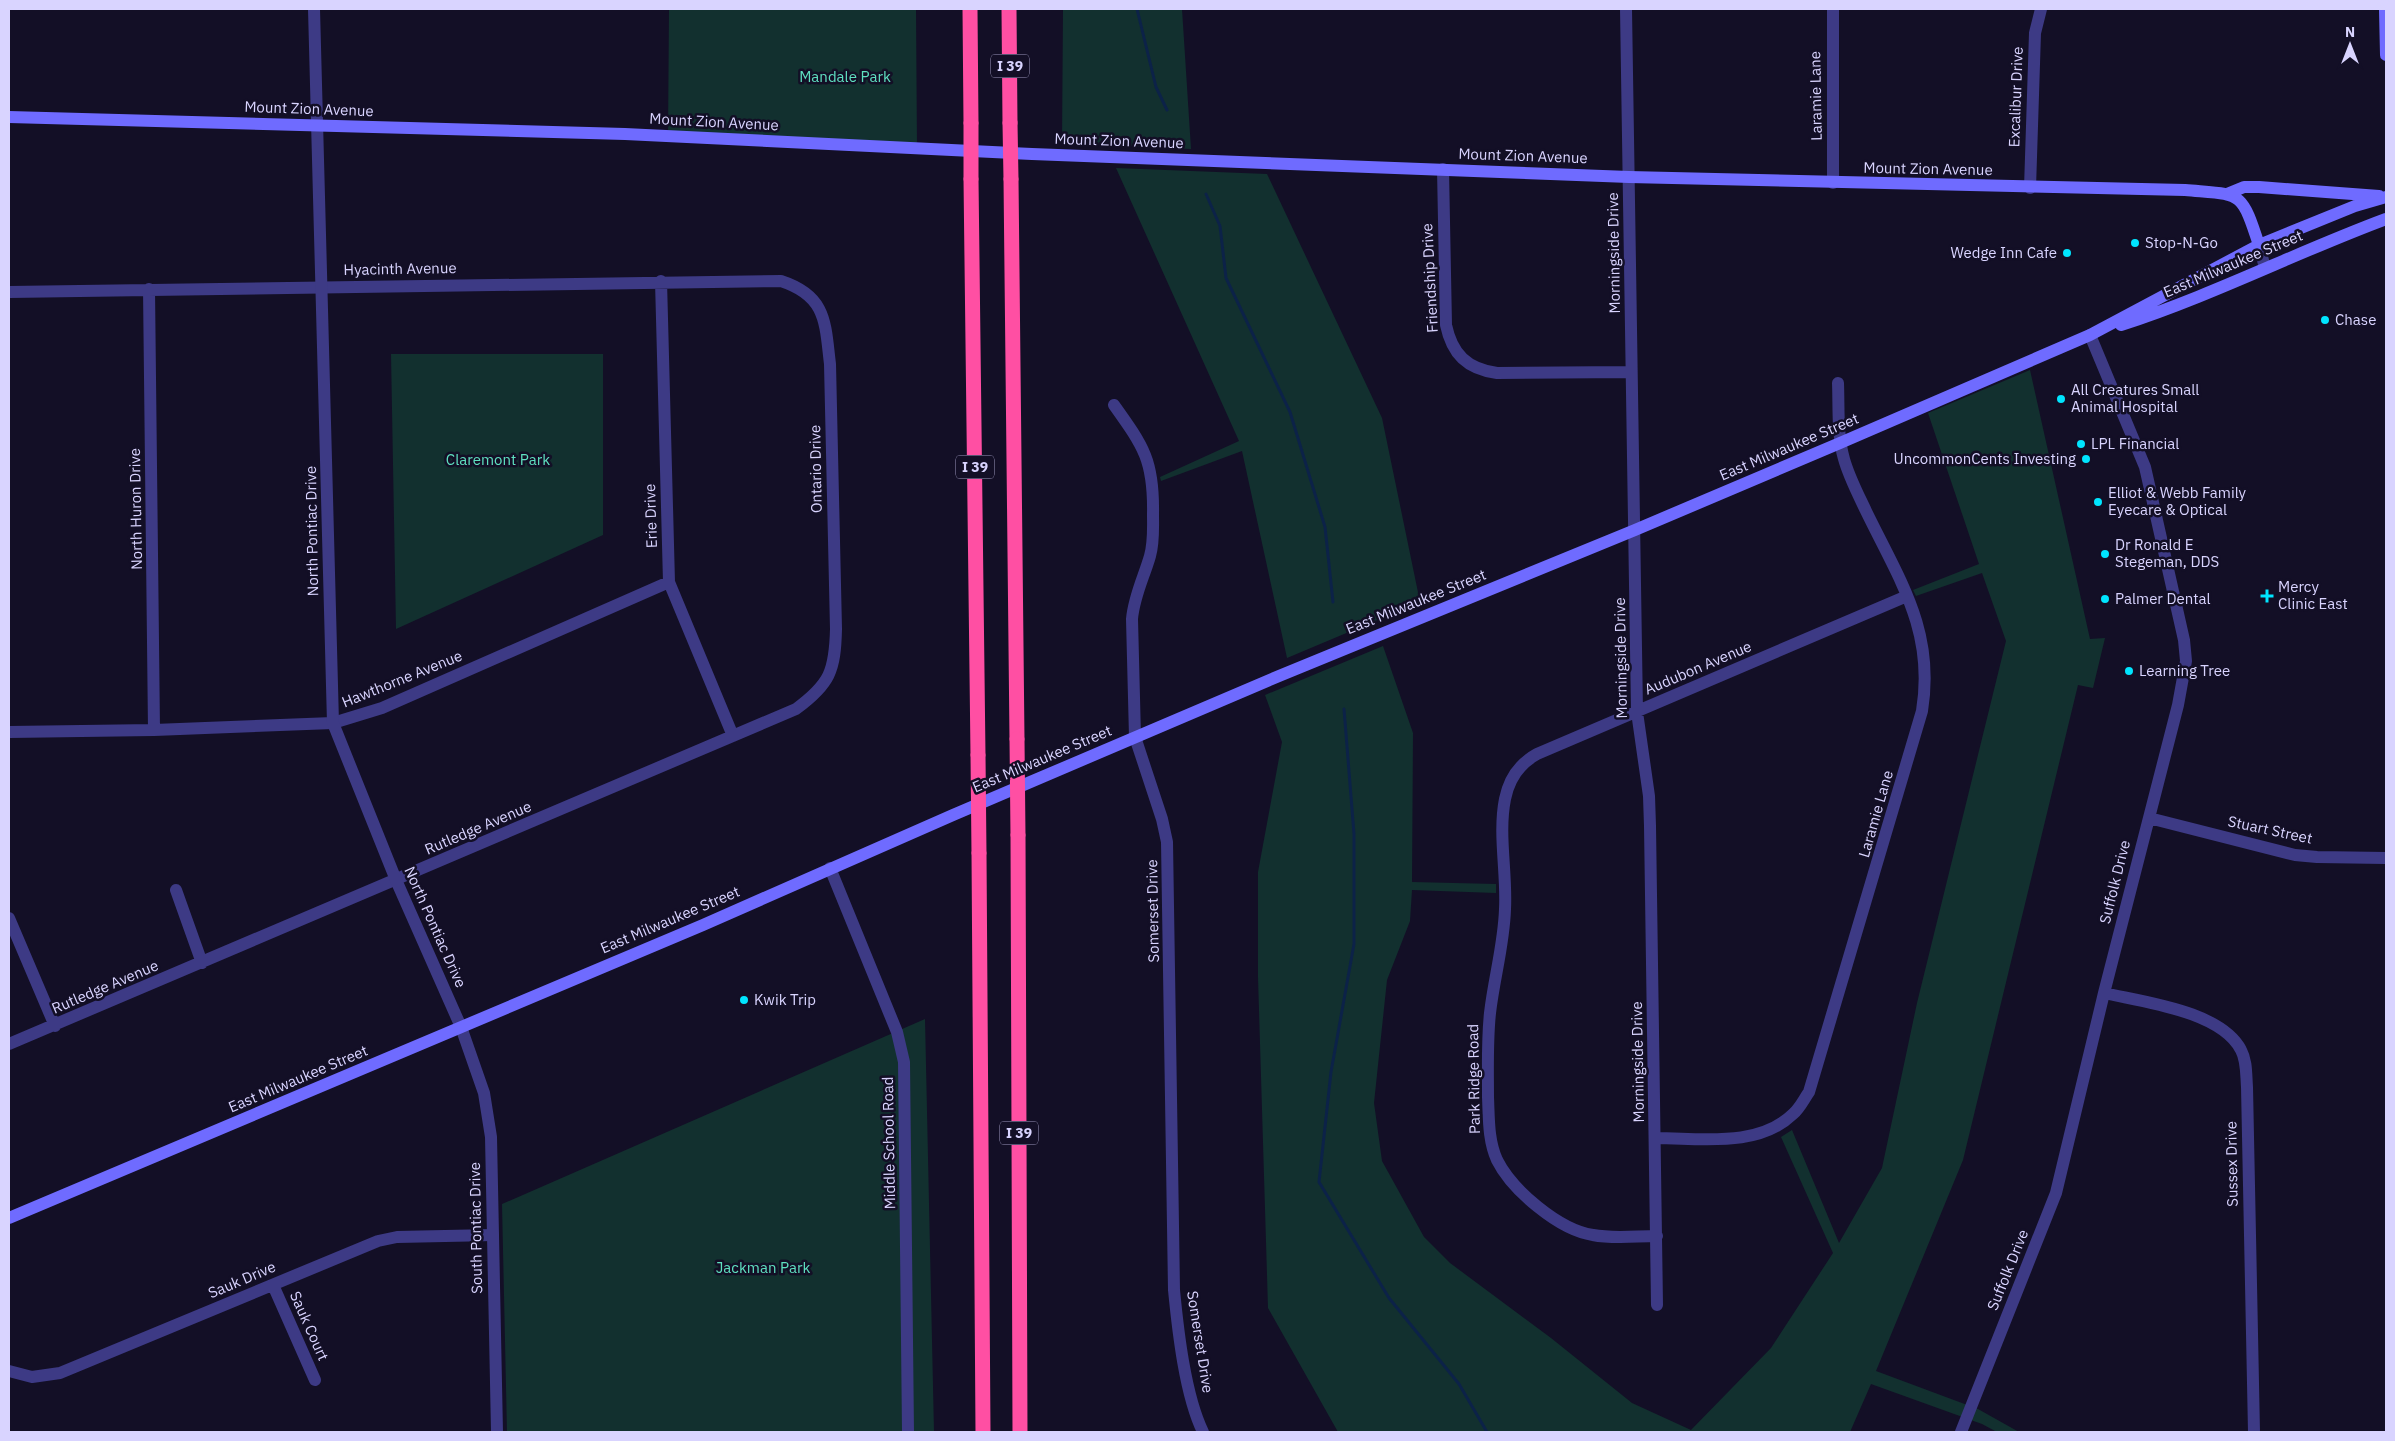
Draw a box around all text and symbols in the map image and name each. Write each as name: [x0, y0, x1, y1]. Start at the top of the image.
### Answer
north arrow: [2325, 20, 2375, 70]
text: N: [2345, 23, 2355, 41]
street label: Excalibur Drive: [2004, 46, 2027, 148]
street label: Laramie Lane: [1805, 51, 1826, 141]
road number: I 39: [991, 54, 1029, 78]
park label: Mandale Park: [799, 67, 891, 86]
street label: Mount Zion Avenue: [244, 97, 374, 120]
street label: Mount Zion Avenue: [649, 109, 779, 134]
street label: Mount Zion Avenue: [1054, 129, 1184, 152]
street label: Mount Zion Avenue: [1458, 144, 1588, 167]
street label: Mount Zion Avenue: [1863, 158, 1993, 179]
street label: Morningside Drive: [1603, 192, 1624, 314]
street label: Friendship Drive: [1417, 223, 1442, 333]
street label: East Milwaukee Street: [2160, 226, 2305, 301]
place label: Stop-N-Go: [2145, 233, 2218, 252]
marker: Stop-N-Go: [2129, 237, 2141, 249]
place label: Wedge Inn Cafe: [1950, 243, 2057, 262]
marker: Wedge Inn Cafe: [2061, 247, 2073, 259]
street label: Hyacinth Avenue: [343, 258, 457, 279]
place label: Chase: [2335, 310, 2376, 329]
marker: Chase: [2319, 314, 2331, 326]
place label: All Creatures Small Animal Hospital: [2071, 380, 2199, 416]
marker: All Creatures Small Animal Hospital: [2055, 393, 2067, 405]
street label: East Milwaukee Street: [1716, 409, 1861, 484]
street label: Ontario Drive: [805, 425, 826, 513]
place label: LPL Financial: [2091, 434, 2179, 453]
marker: LPL Financial: [2075, 438, 2087, 450]
street label: North Huron Drive: [125, 448, 146, 570]
place label: UncommonCents Investing: [1894, 449, 2076, 468]
park label: Claremont Park: [446, 450, 550, 469]
marker: UncommonCents Investing: [2080, 453, 2092, 465]
road number: I 39: [956, 456, 994, 478]
street label: North Pontiac Drive: [301, 466, 322, 596]
street label: Erie Drive: [640, 483, 661, 549]
place label: Elliot & Webb Family Eyecare & Optical: [2108, 483, 2247, 519]
marker: Elliot & Webb Family Eyecare & Optical: [2092, 496, 2104, 508]
place label: Dr Ronald E Stegeman, DDS: [2115, 535, 2219, 571]
marker: Dr Ronald E Stegeman, DDS: [2099, 548, 2111, 560]
street label: East Milwaukee Street: [1343, 565, 1489, 638]
place label: Mercy Clinic East: [2278, 577, 2348, 613]
place label: Palmer Dental: [2115, 589, 2211, 608]
marker: Mercy Clinic East: [2260, 589, 2274, 603]
marker: Palmer Dental: [2099, 593, 2111, 605]
street label: Morningside Drive: [1610, 597, 1631, 719]
street label: Audubon Avenue: [1641, 636, 1754, 699]
street label: Hawthorne Avenue: [339, 646, 465, 711]
place label: Learning Tree: [2139, 661, 2230, 680]
marker: Learning Tree: [2123, 665, 2135, 677]
street label: East Milwaukee Street: [969, 721, 1114, 796]
street label: Laramie Lane: [1854, 768, 1897, 860]
street label: Rutledge Avenue: [422, 797, 534, 859]
street label: Stuart Street: [2226, 811, 2314, 848]
street label: Suffolk Drive: [2095, 838, 2134, 926]
street label: Somerset Drive: [1142, 859, 1163, 963]
street label: North Pontiac Drive: [400, 863, 471, 990]
street label: East Milwaukee Street: [597, 882, 742, 957]
street label: Rutledge Avenue: [49, 956, 161, 1018]
place label: Kwik Trip: [754, 990, 816, 1009]
marker: Kwik Trip: [738, 994, 750, 1006]
street label: Morningside Drive: [1627, 1001, 1648, 1123]
street label: Park Ridge Road: [1463, 1024, 1484, 1134]
street label: East Milwaukee Street: [225, 1041, 370, 1116]
street label: Middle School Road: [878, 1076, 899, 1210]
street label: Sussex Drive: [2221, 1121, 2242, 1207]
road number: I 39: [1000, 1122, 1038, 1144]
street label: South Pontiac Drive: [465, 1162, 486, 1294]
street label: Suffolk Drive: [1983, 1227, 2032, 1313]
street label: Sauk Drive: [205, 1257, 278, 1302]
park label: Jackman Park: [716, 1258, 810, 1277]
street label: Sauk Court: [286, 1288, 333, 1363]
street label: Somerset Drive: [1183, 1290, 1218, 1394]

